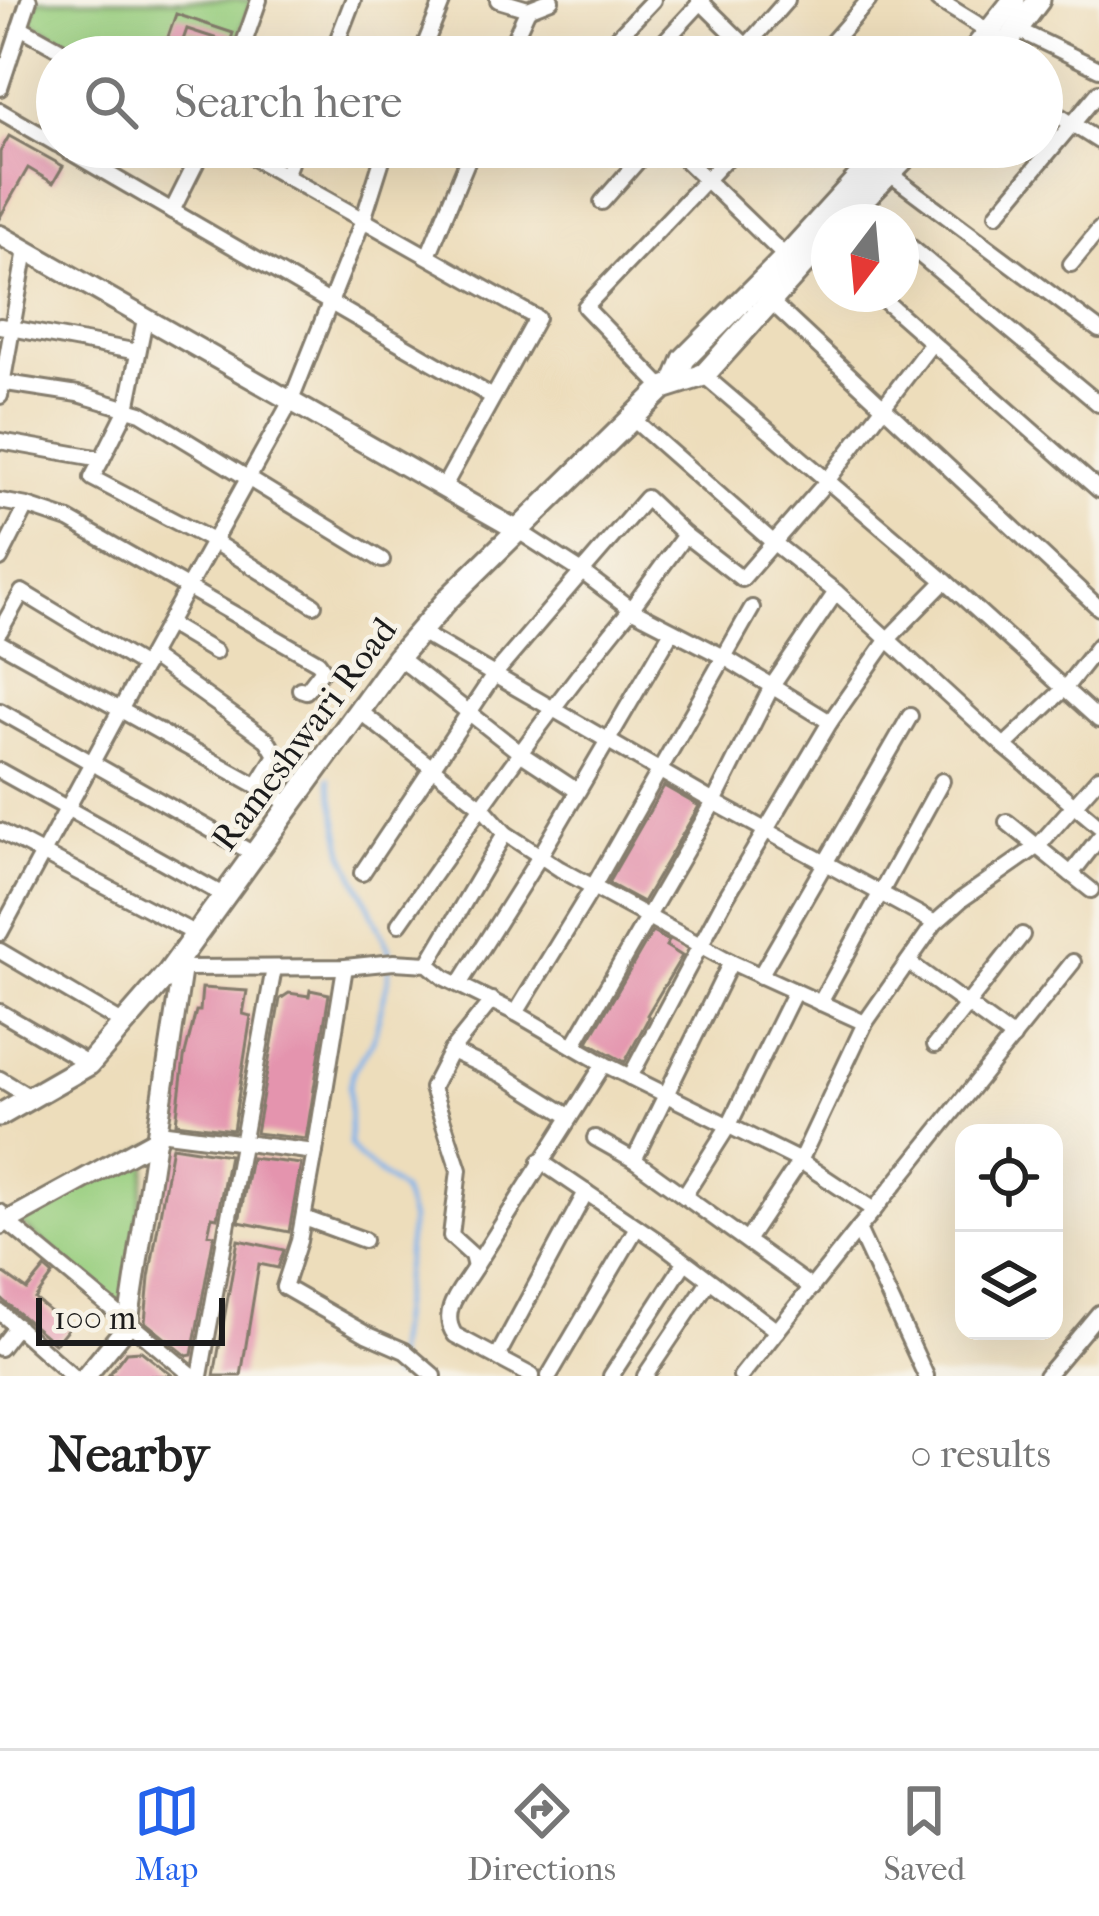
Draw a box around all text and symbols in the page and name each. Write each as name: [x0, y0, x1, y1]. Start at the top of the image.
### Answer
search box: [36, 36, 1063, 168]
icon: search: [78, 69, 144, 135]
text: Search here: [174, 76, 402, 129]
north arrow: [811, 204, 919, 312]
street label: Rameshwari Road: [203, 609, 405, 859]
map controls: [955, 1124, 1063, 1340]
button: locate: [955, 1124, 1063, 1232]
button: layers: [955, 1232, 1063, 1340]
scale bar: [36, 1292, 225, 1345]
text: 100 m: [54, 1299, 137, 1338]
text: Nearby: [48, 1424, 209, 1484]
text: 0 results: [910, 1431, 1051, 1477]
tab: Map: [134, 1778, 200, 1889]
tab: Directions: [467, 1778, 616, 1889]
tab: Saved: [883, 1778, 965, 1889]

